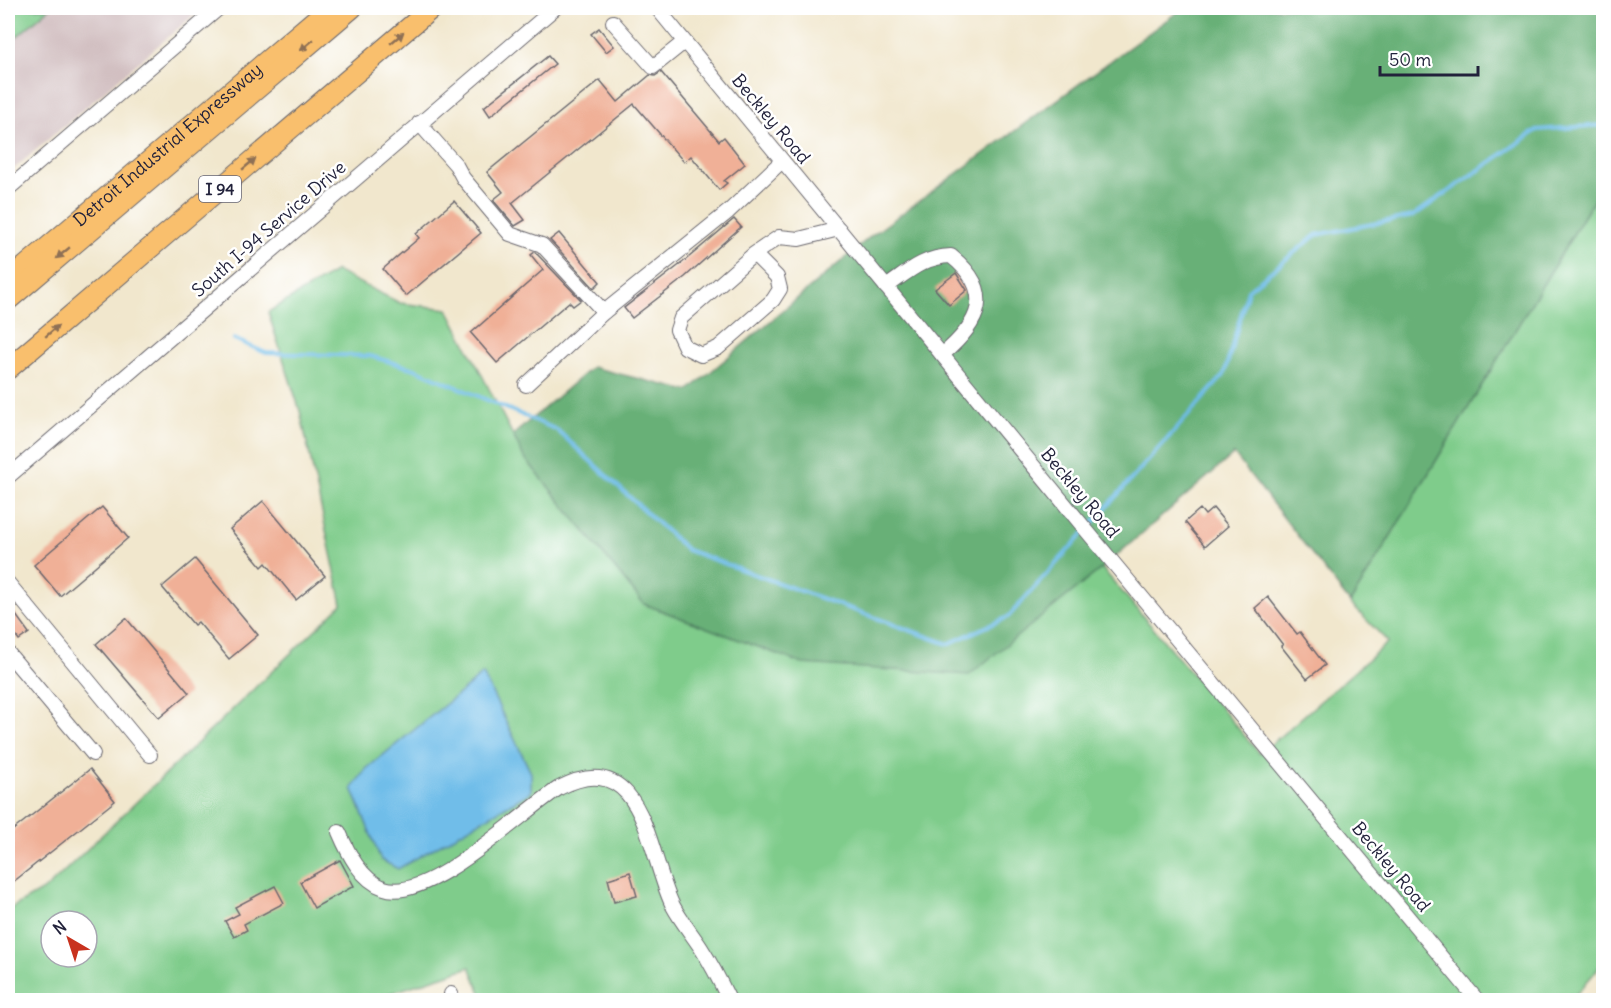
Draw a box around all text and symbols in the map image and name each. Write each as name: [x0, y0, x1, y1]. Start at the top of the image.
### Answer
one-way arrow: [389, 31, 405, 44]
one-way arrow: [299, 39, 315, 52]
scale bar: [1380, 39, 1478, 77]
text: 50 m: [1389, 48, 1431, 71]
street label: Detroit Industrial Expressway: [68, 58, 267, 231]
street label: Beckley Road: [727, 69, 816, 169]
street label: South I-94 Service Drive: [187, 156, 350, 302]
one-way arrow: [241, 158, 256, 171]
road number: I 94: [199, 176, 241, 202]
one-way arrow: [55, 247, 71, 260]
one-way arrow: [44, 325, 59, 338]
street label: Beckley Road: [1036, 443, 1125, 543]
street label: Beckley Road: [1347, 817, 1436, 917]
north arrow: [39, 909, 99, 969]
text: N: [49, 916, 70, 939]

